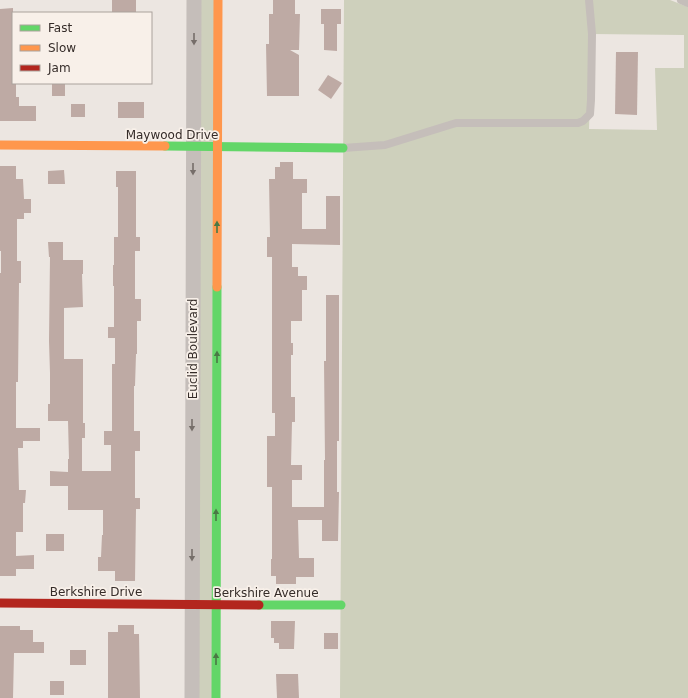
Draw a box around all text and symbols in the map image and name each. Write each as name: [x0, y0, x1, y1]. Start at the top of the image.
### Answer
legend: [12, 12, 152, 84]
text: Fast: [48, 21, 72, 35]
one-way arrow: [191, 33, 197, 46]
text: Slow: [48, 41, 76, 55]
text: Jam: [47, 61, 71, 75]
street label: Maywood Drive: [126, 128, 218, 142]
one-way arrow: [190, 163, 196, 176]
one-way arrow: [214, 220, 220, 233]
street label: Euclid Boulevard: [186, 299, 200, 399]
one-way arrow: [214, 350, 220, 363]
one-way arrow: [189, 419, 195, 432]
one-way arrow: [213, 508, 219, 521]
one-way arrow: [189, 549, 195, 562]
street label: Berkshire Drive: [50, 585, 142, 599]
street label: Berkshire Avenue: [213, 586, 319, 600]
one-way arrow: [213, 652, 219, 665]

